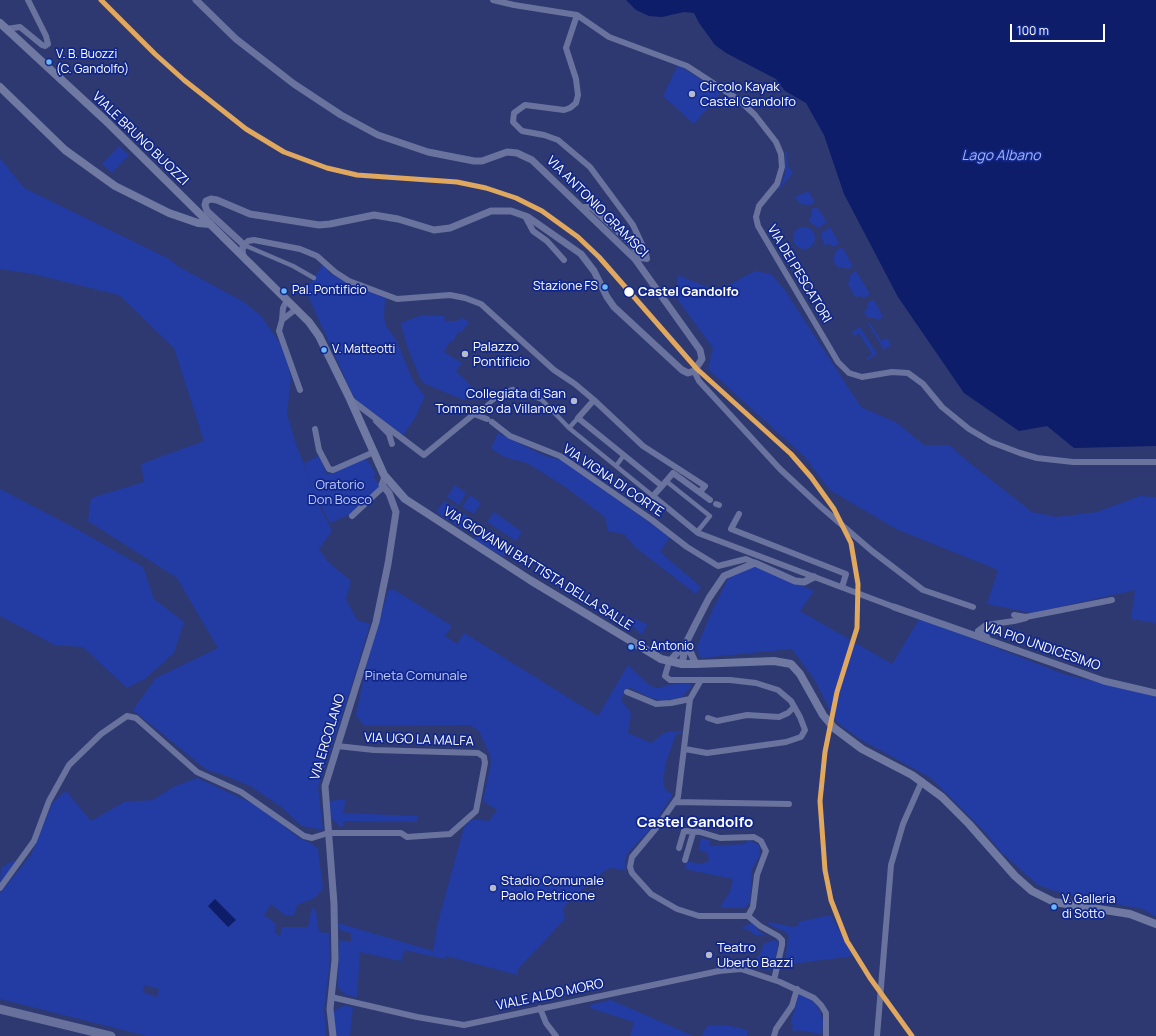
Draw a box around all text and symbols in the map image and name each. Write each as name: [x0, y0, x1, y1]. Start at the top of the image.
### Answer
scale bar: [1012, 16, 1107, 42]
text: 100 m: [1017, 22, 1049, 39]
place label: V. B. Buozzi (C. Gandolfo): [56, 48, 129, 76]
marker: V. B. Buozzi (C. Gandolfo): [44, 57, 54, 67]
place label: Circolo Kayak Castel Gandolfo: [700, 79, 796, 110]
street label: VIALE BRUNO BUOZZI: [89, 89, 191, 189]
marker: Circolo Kayak Castel Gandolfo: [687, 89, 697, 99]
water label: Lago Albano: [961, 148, 1041, 164]
street label: VIA ANTONIO GRAMSCI: [543, 153, 651, 261]
street label: VIA DEI PESCATORI: [764, 222, 834, 326]
place label: Stazione FS: [533, 280, 598, 294]
marker: Stazione FS: [600, 282, 610, 292]
place label: Pal. Pontificio: [292, 284, 367, 298]
place label: Castel Gandolfo: [638, 284, 739, 300]
marker: Castel Gandolfo: [622, 285, 636, 299]
marker: Pal. Pontificio: [279, 286, 289, 296]
place label: Palazzo Pontificio: [473, 339, 530, 370]
place label: V. Matteotti: [332, 343, 395, 357]
marker: V. Matteotti: [319, 345, 329, 355]
marker: Palazzo Pontificio: [460, 349, 470, 359]
place label: Collegiata di San Tommaso da Villanova: [435, 386, 566, 417]
marker: Collegiata di San Tommaso da Villanova: [569, 396, 579, 406]
street label: VIA VIGNA DI CORTE: [560, 442, 666, 520]
park label: Oratorio Don Bosco: [308, 477, 372, 508]
street label: VIA GIOVANNI BATTISTA DELLA SALLE: [441, 504, 635, 634]
street label: VIA PIO UNDICESIMO: [982, 620, 1102, 674]
place label: S. Antonio: [638, 640, 694, 654]
marker: S. Antonio: [626, 642, 636, 652]
park label: Pineta Comunale: [365, 668, 467, 684]
street label: VIA ERCOLANO: [308, 692, 348, 782]
street label: VIA UGO LA MALFA: [364, 730, 474, 750]
district label: Castel Gandolfo: [637, 814, 753, 832]
place label: Stadio Comunale Paolo Petricone: [501, 873, 604, 904]
marker: Stadio Comunale Paolo Petricone: [488, 883, 498, 893]
place label: V. Galleria di Sotto: [1062, 893, 1116, 921]
marker: V. Galleria di Sotto: [1049, 902, 1059, 912]
place label: Teatro Uberto Bazzi: [717, 940, 793, 971]
marker: Teatro Uberto Bazzi: [704, 950, 714, 960]
street label: VIALE ALDO MORO: [495, 976, 605, 1014]

